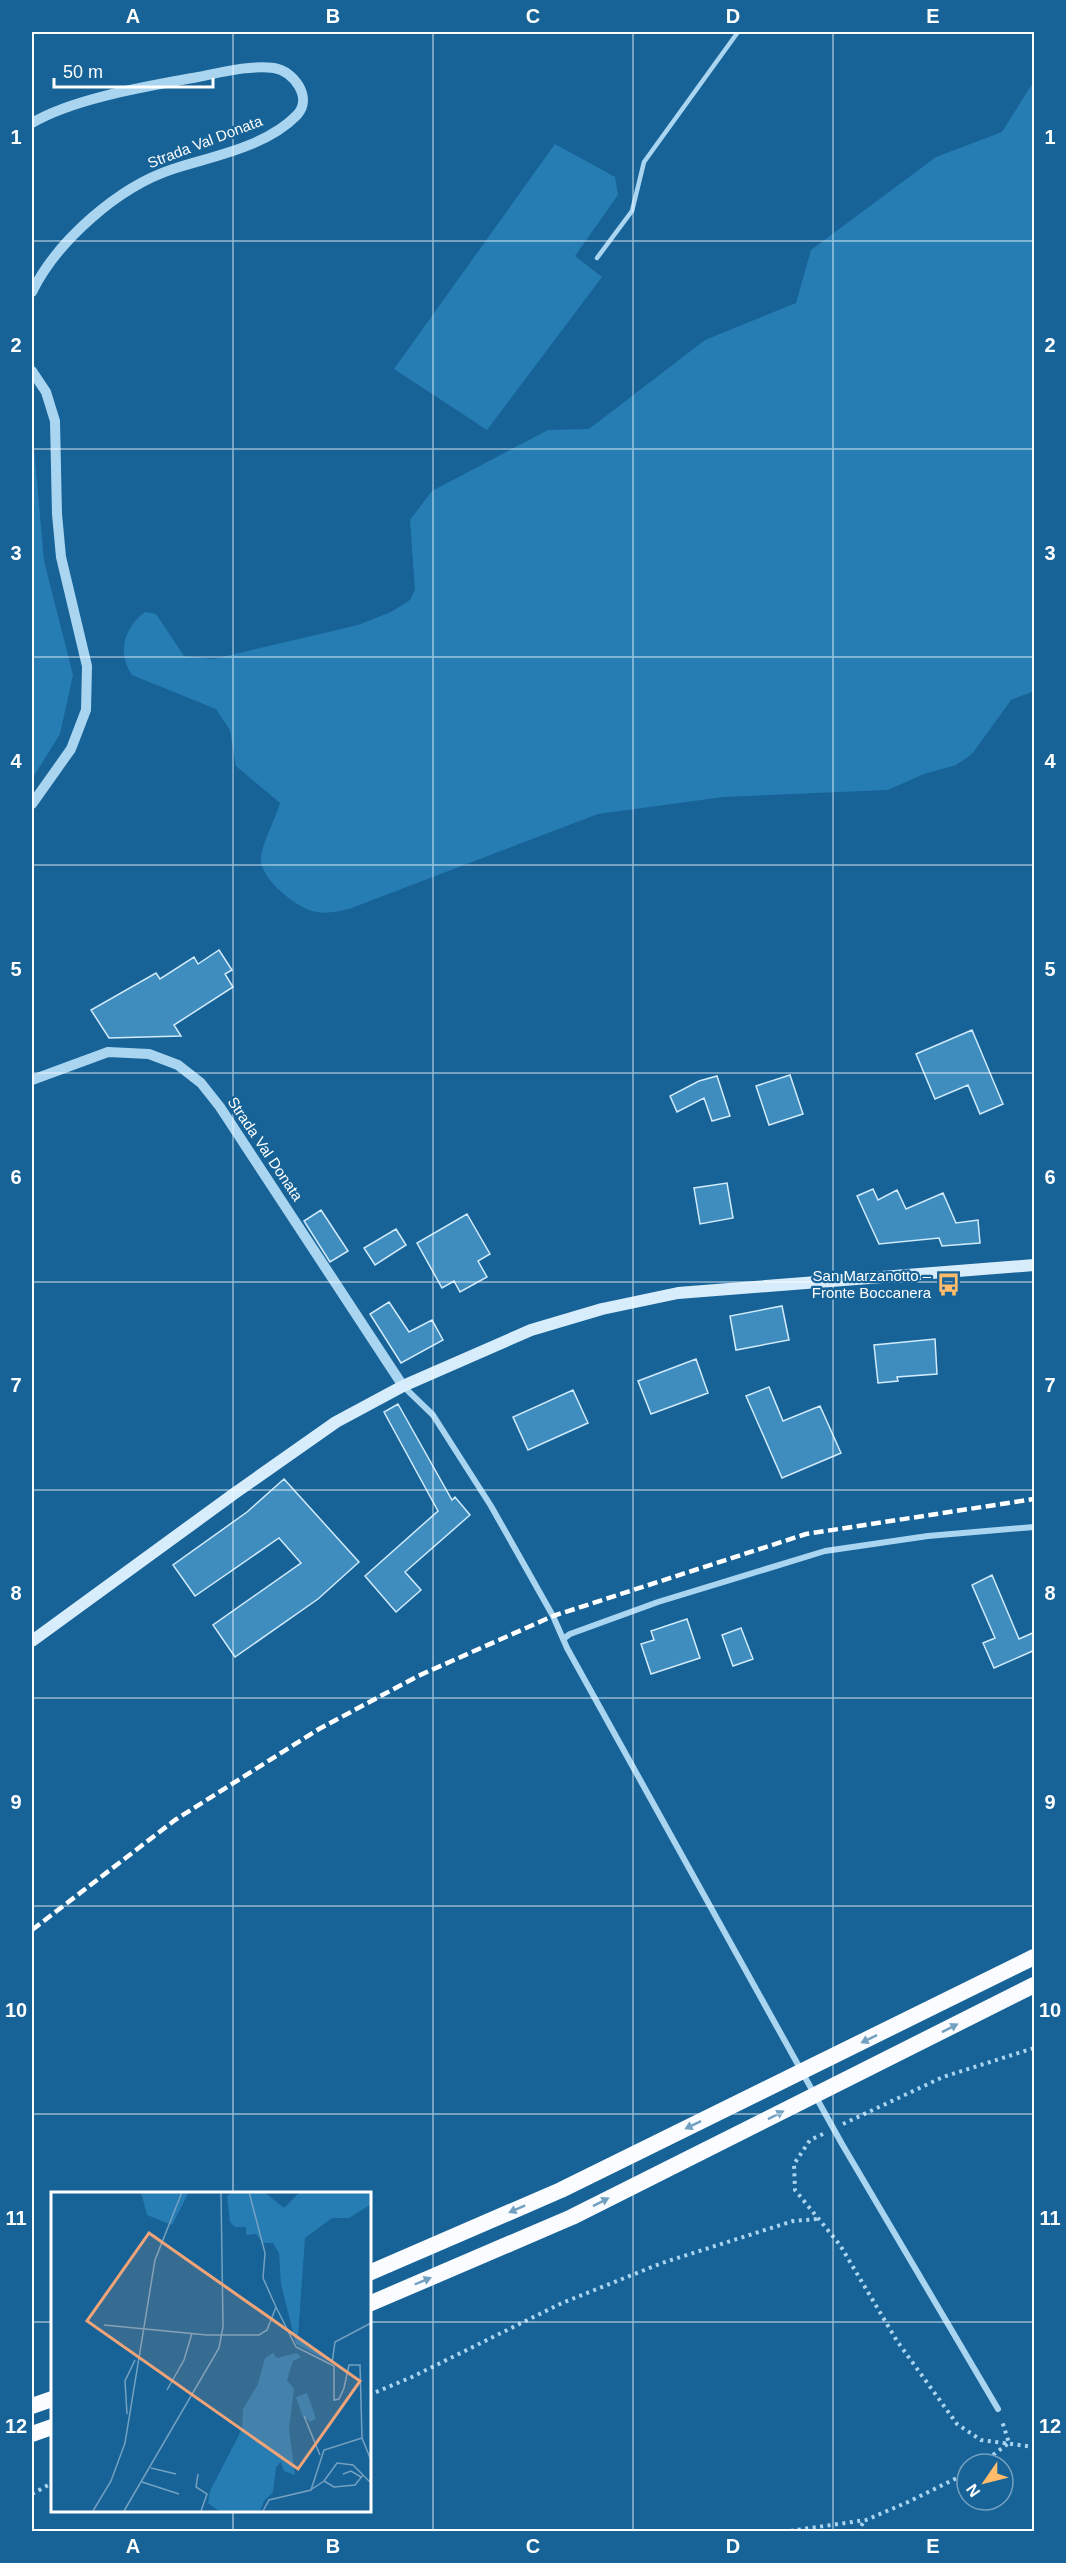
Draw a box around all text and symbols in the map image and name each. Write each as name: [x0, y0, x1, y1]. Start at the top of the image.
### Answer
text: A: [126, 5, 140, 27]
text: B: [326, 5, 340, 27]
text: C: [526, 5, 540, 27]
text: D: [726, 5, 740, 27]
text: E: [926, 5, 940, 27]
scale bar: [54, 51, 213, 89]
text: 50 m: [63, 62, 103, 82]
street label: Strada Val Donata: [145, 112, 265, 171]
text: 1: [10, 126, 22, 148]
text: 1: [1044, 126, 1056, 148]
text: 2: [10, 334, 22, 356]
text: 2: [1044, 334, 1056, 356]
text: 3: [10, 542, 22, 564]
text: 3: [1044, 542, 1056, 564]
text: 4: [10, 750, 22, 772]
text: 4: [1044, 750, 1056, 772]
text: 5: [10, 958, 22, 980]
text: 5: [1044, 958, 1056, 980]
street label: Strada Val Donata: [224, 1094, 307, 1204]
text: 6: [10, 1166, 22, 1188]
text: 6: [1044, 1166, 1056, 1188]
place label: San Marzanotto – Fronte Boccanera: [812, 1267, 932, 1301]
bus stop icon: San Marzanotto – Fronte Boccanera: [936, 1272, 962, 1298]
text: 7: [10, 1374, 22, 1396]
text: 7: [1044, 1374, 1056, 1396]
text: 8: [10, 1582, 22, 1604]
text: 8: [1044, 1582, 1056, 1604]
text: 9: [10, 1791, 22, 1813]
text: 9: [1044, 1791, 1056, 1813]
text: 10: [5, 1999, 27, 2021]
text: 10: [1039, 1999, 1061, 2021]
one-way arrow: [942, 2023, 959, 2033]
one-way arrow: [860, 2035, 877, 2044]
one-way arrow: [767, 2111, 784, 2120]
one-way arrow: [685, 2120, 702, 2130]
inset map: [51, 2192, 370, 2512]
one-way arrow: [593, 2198, 610, 2207]
one-way arrow: [509, 2204, 526, 2213]
text: 11: [5, 2207, 27, 2229]
text: 11: [1039, 2207, 1061, 2229]
one-way arrow: [414, 2276, 432, 2286]
text: 12: [5, 2415, 27, 2437]
text: 12: [1039, 2415, 1061, 2437]
north arrow: [955, 2452, 1015, 2512]
text: N: [963, 2481, 983, 2500]
text: A: [126, 2535, 140, 2557]
text: B: [326, 2535, 340, 2557]
text: C: [526, 2535, 540, 2557]
text: D: [726, 2535, 740, 2557]
text: E: [926, 2535, 940, 2557]

